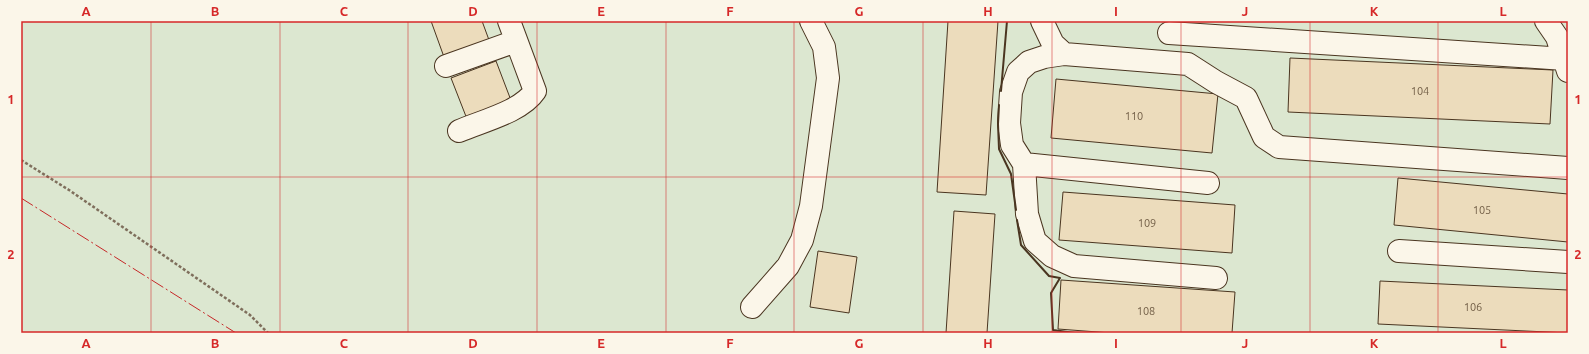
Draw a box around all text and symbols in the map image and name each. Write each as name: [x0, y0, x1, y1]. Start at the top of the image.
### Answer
text: A: [81, 4, 91, 18]
text: B: [211, 4, 220, 18]
text: C: [340, 4, 349, 18]
text: D: [468, 4, 478, 18]
text: E: [597, 4, 605, 18]
text: F: [726, 4, 734, 18]
text: G: [855, 4, 864, 18]
text: H: [983, 4, 993, 18]
text: I: [1114, 4, 1118, 18]
text: J: [1242, 4, 1248, 18]
text: K: [1370, 4, 1379, 18]
text: L: [1499, 4, 1507, 18]
house number: 104: [1411, 85, 1429, 97]
text: 1: [7, 92, 15, 106]
text: 1: [1574, 92, 1582, 106]
house number: 110: [1125, 110, 1143, 122]
house number: 105: [1473, 204, 1491, 216]
house number: 109: [1138, 217, 1156, 229]
text: 2: [7, 247, 15, 261]
text: 2: [1574, 247, 1582, 261]
house number: 106: [1464, 301, 1482, 313]
house number: 108: [1137, 305, 1155, 317]
text: A: [81, 336, 91, 350]
text: B: [211, 336, 220, 350]
text: C: [340, 336, 349, 350]
text: D: [468, 336, 478, 350]
text: E: [597, 336, 605, 350]
text: F: [726, 336, 734, 350]
text: G: [855, 336, 864, 350]
text: H: [983, 336, 993, 350]
text: I: [1114, 336, 1118, 350]
text: J: [1242, 336, 1248, 350]
text: K: [1370, 336, 1379, 350]
text: L: [1499, 336, 1507, 350]

